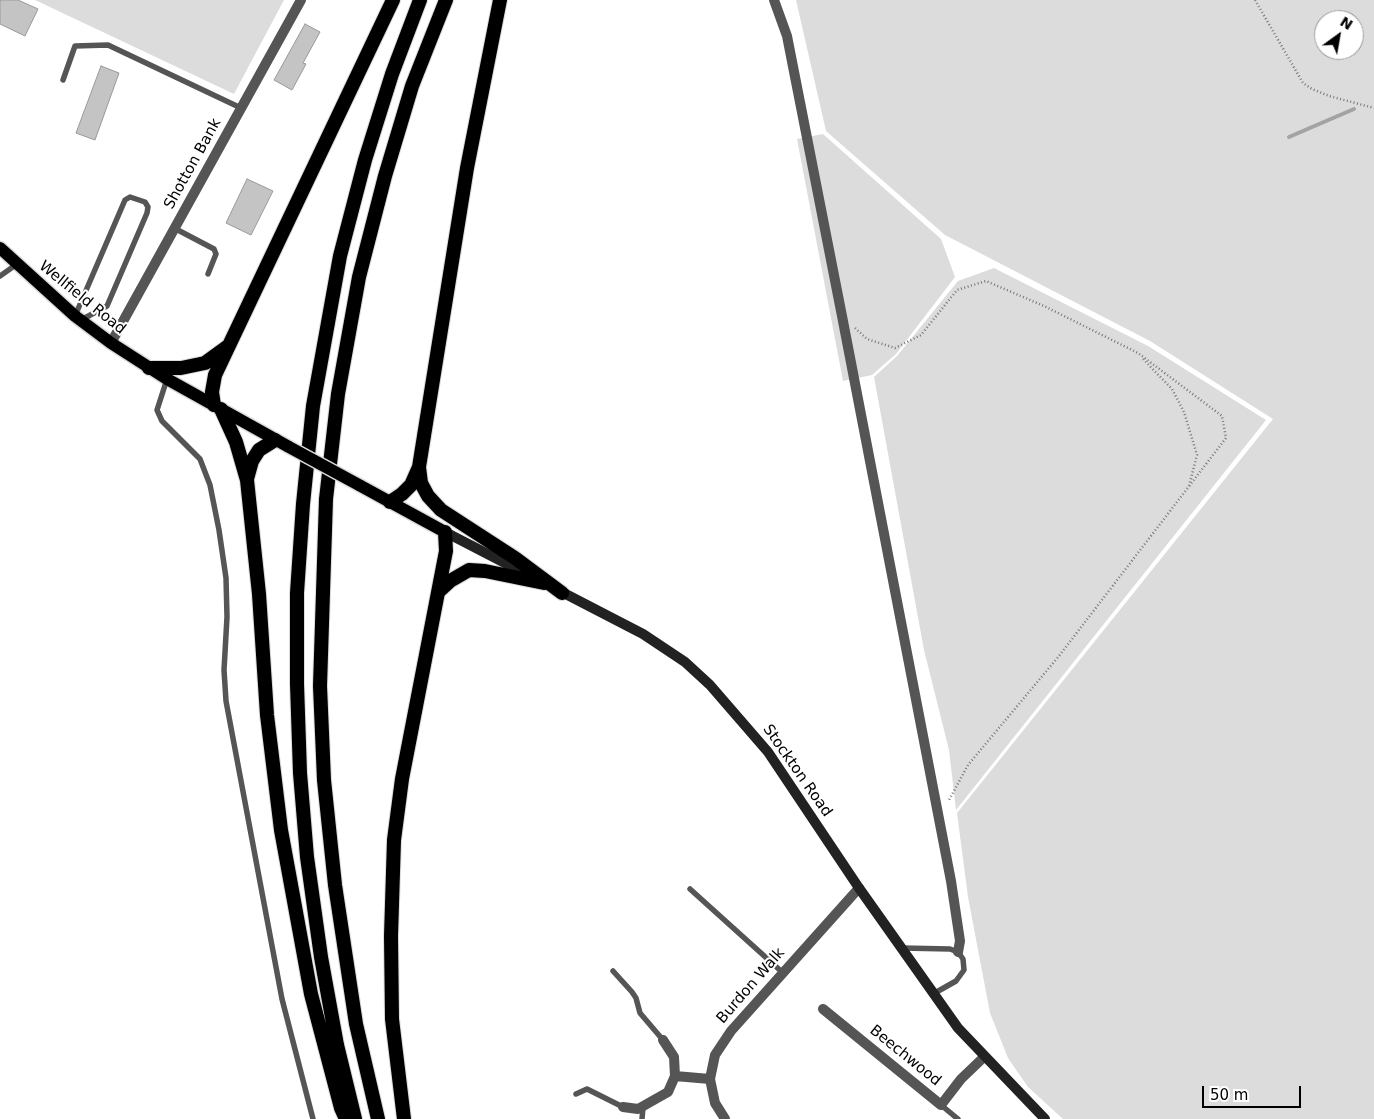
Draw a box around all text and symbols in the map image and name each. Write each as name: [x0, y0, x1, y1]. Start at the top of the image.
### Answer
north arrow: [1314, 10, 1364, 60]
text: N: [1337, 13, 1356, 33]
street label: Shotton Bank: [161, 115, 225, 213]
street label: Wellfield Road: [35, 258, 129, 338]
street label: Stockton Road: [759, 721, 835, 821]
street label: Burdon Walk: [713, 944, 789, 1028]
street label: Beechwood: [866, 1022, 944, 1090]
scale bar: [1204, 1076, 1303, 1108]
text: 50 m: [1210, 1086, 1248, 1104]

